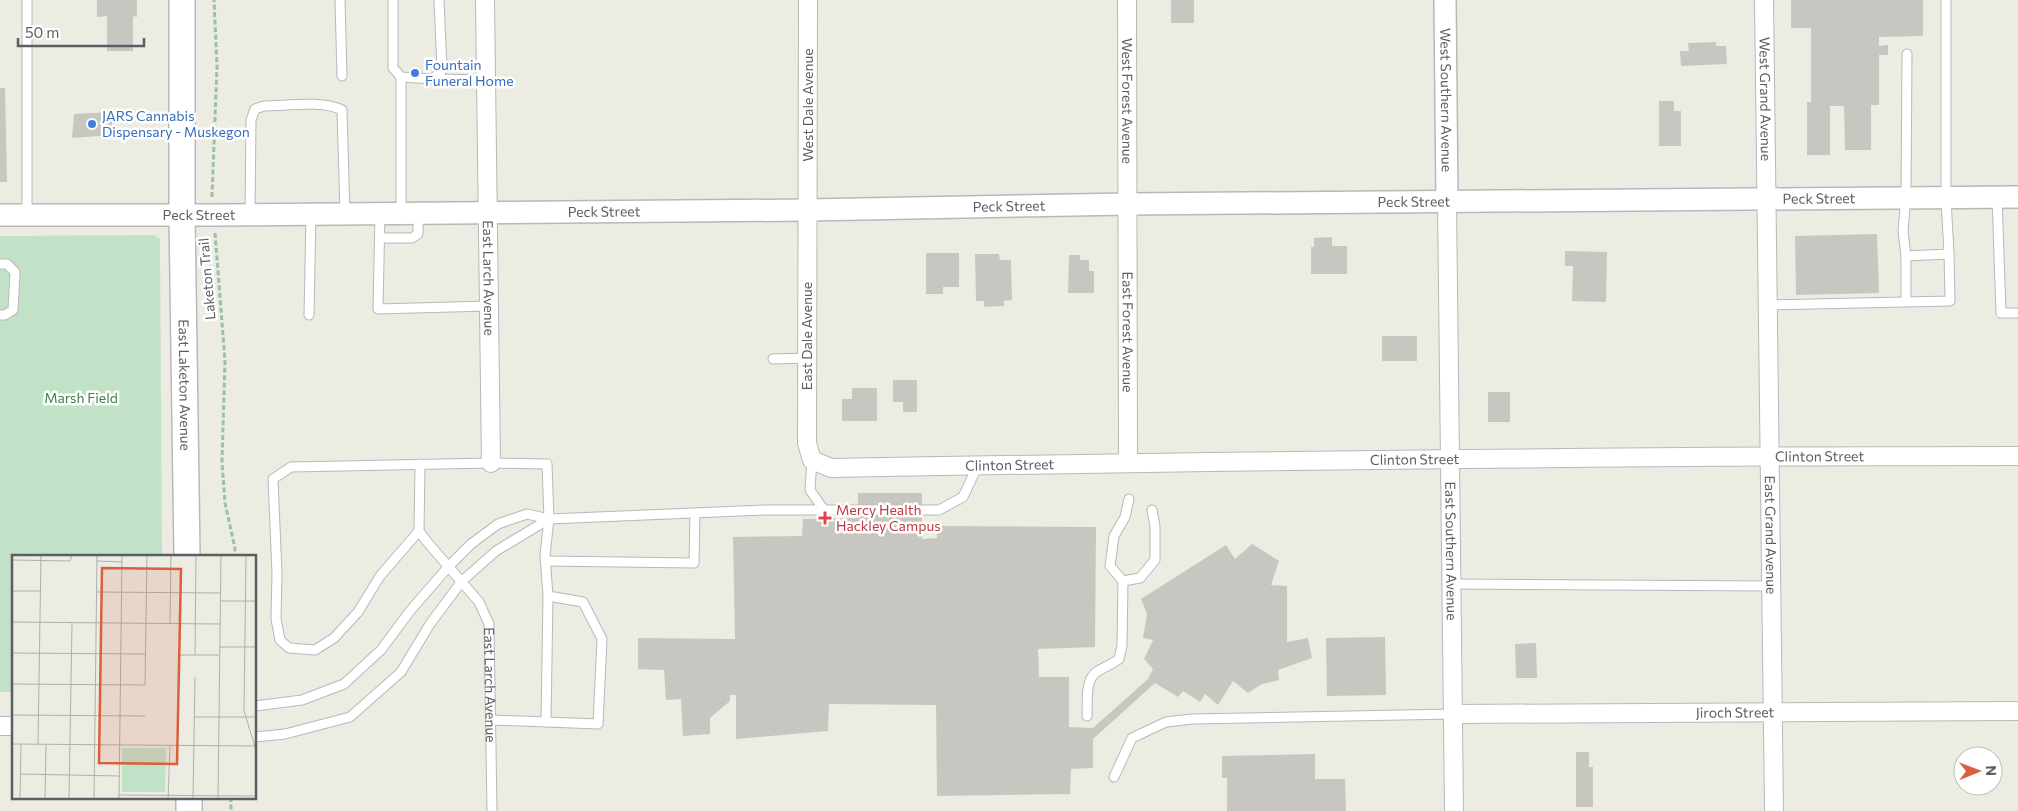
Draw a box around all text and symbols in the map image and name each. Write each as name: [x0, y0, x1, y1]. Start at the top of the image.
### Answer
scale bar: [18, 15, 144, 47]
text: 50 m: [25, 23, 59, 41]
street label: West Southern Avenue: [1437, 28, 1456, 172]
street label: West Grand Avenue: [1756, 37, 1775, 161]
street label: West Forest Avenue: [1119, 38, 1136, 164]
street label: West Dale Avenue: [799, 48, 816, 162]
place label: Fountain Funeral Home: [425, 56, 514, 89]
marker: Fountain Funeral Home: [409, 67, 421, 79]
place label: JARS Cannabis Dispensary - Muskegon: [102, 107, 250, 140]
marker: JARS Cannabis Dispensary - Muskegon: [86, 118, 98, 130]
street label: Peck Street: [1782, 189, 1856, 207]
street label: Peck Street: [1377, 192, 1451, 210]
street label: Peck Street: [972, 197, 1046, 215]
street label: Peck Street: [568, 202, 641, 220]
street label: Peck Street: [163, 206, 236, 223]
street label: East Larch Avenue: [480, 220, 498, 336]
street label: Laketon Trail: [194, 237, 219, 321]
street label: East Forest Avenue: [1120, 272, 1137, 392]
street label: East Dale Avenue: [798, 282, 815, 390]
street label: East Laketon Avenue: [176, 319, 194, 451]
park label: Marsh Field: [44, 389, 118, 406]
street label: Clinton Street: [1775, 447, 1864, 465]
street label: Clinton Street: [1370, 450, 1460, 468]
street label: Clinton Street: [965, 455, 1055, 474]
street label: East Grand Avenue: [1762, 475, 1780, 595]
street label: East Southern Avenue: [1442, 481, 1461, 621]
place label: Mercy Health Hackley Campus: [836, 501, 941, 534]
marker: Mercy Health Hackley Campus: [818, 511, 832, 525]
inset map: [12, 555, 256, 798]
street label: East Larch Avenue: [481, 627, 500, 743]
street label: Jiroch Street: [1696, 703, 1775, 721]
north arrow: [1953, 746, 2003, 796]
text: N: [1983, 765, 2000, 776]

